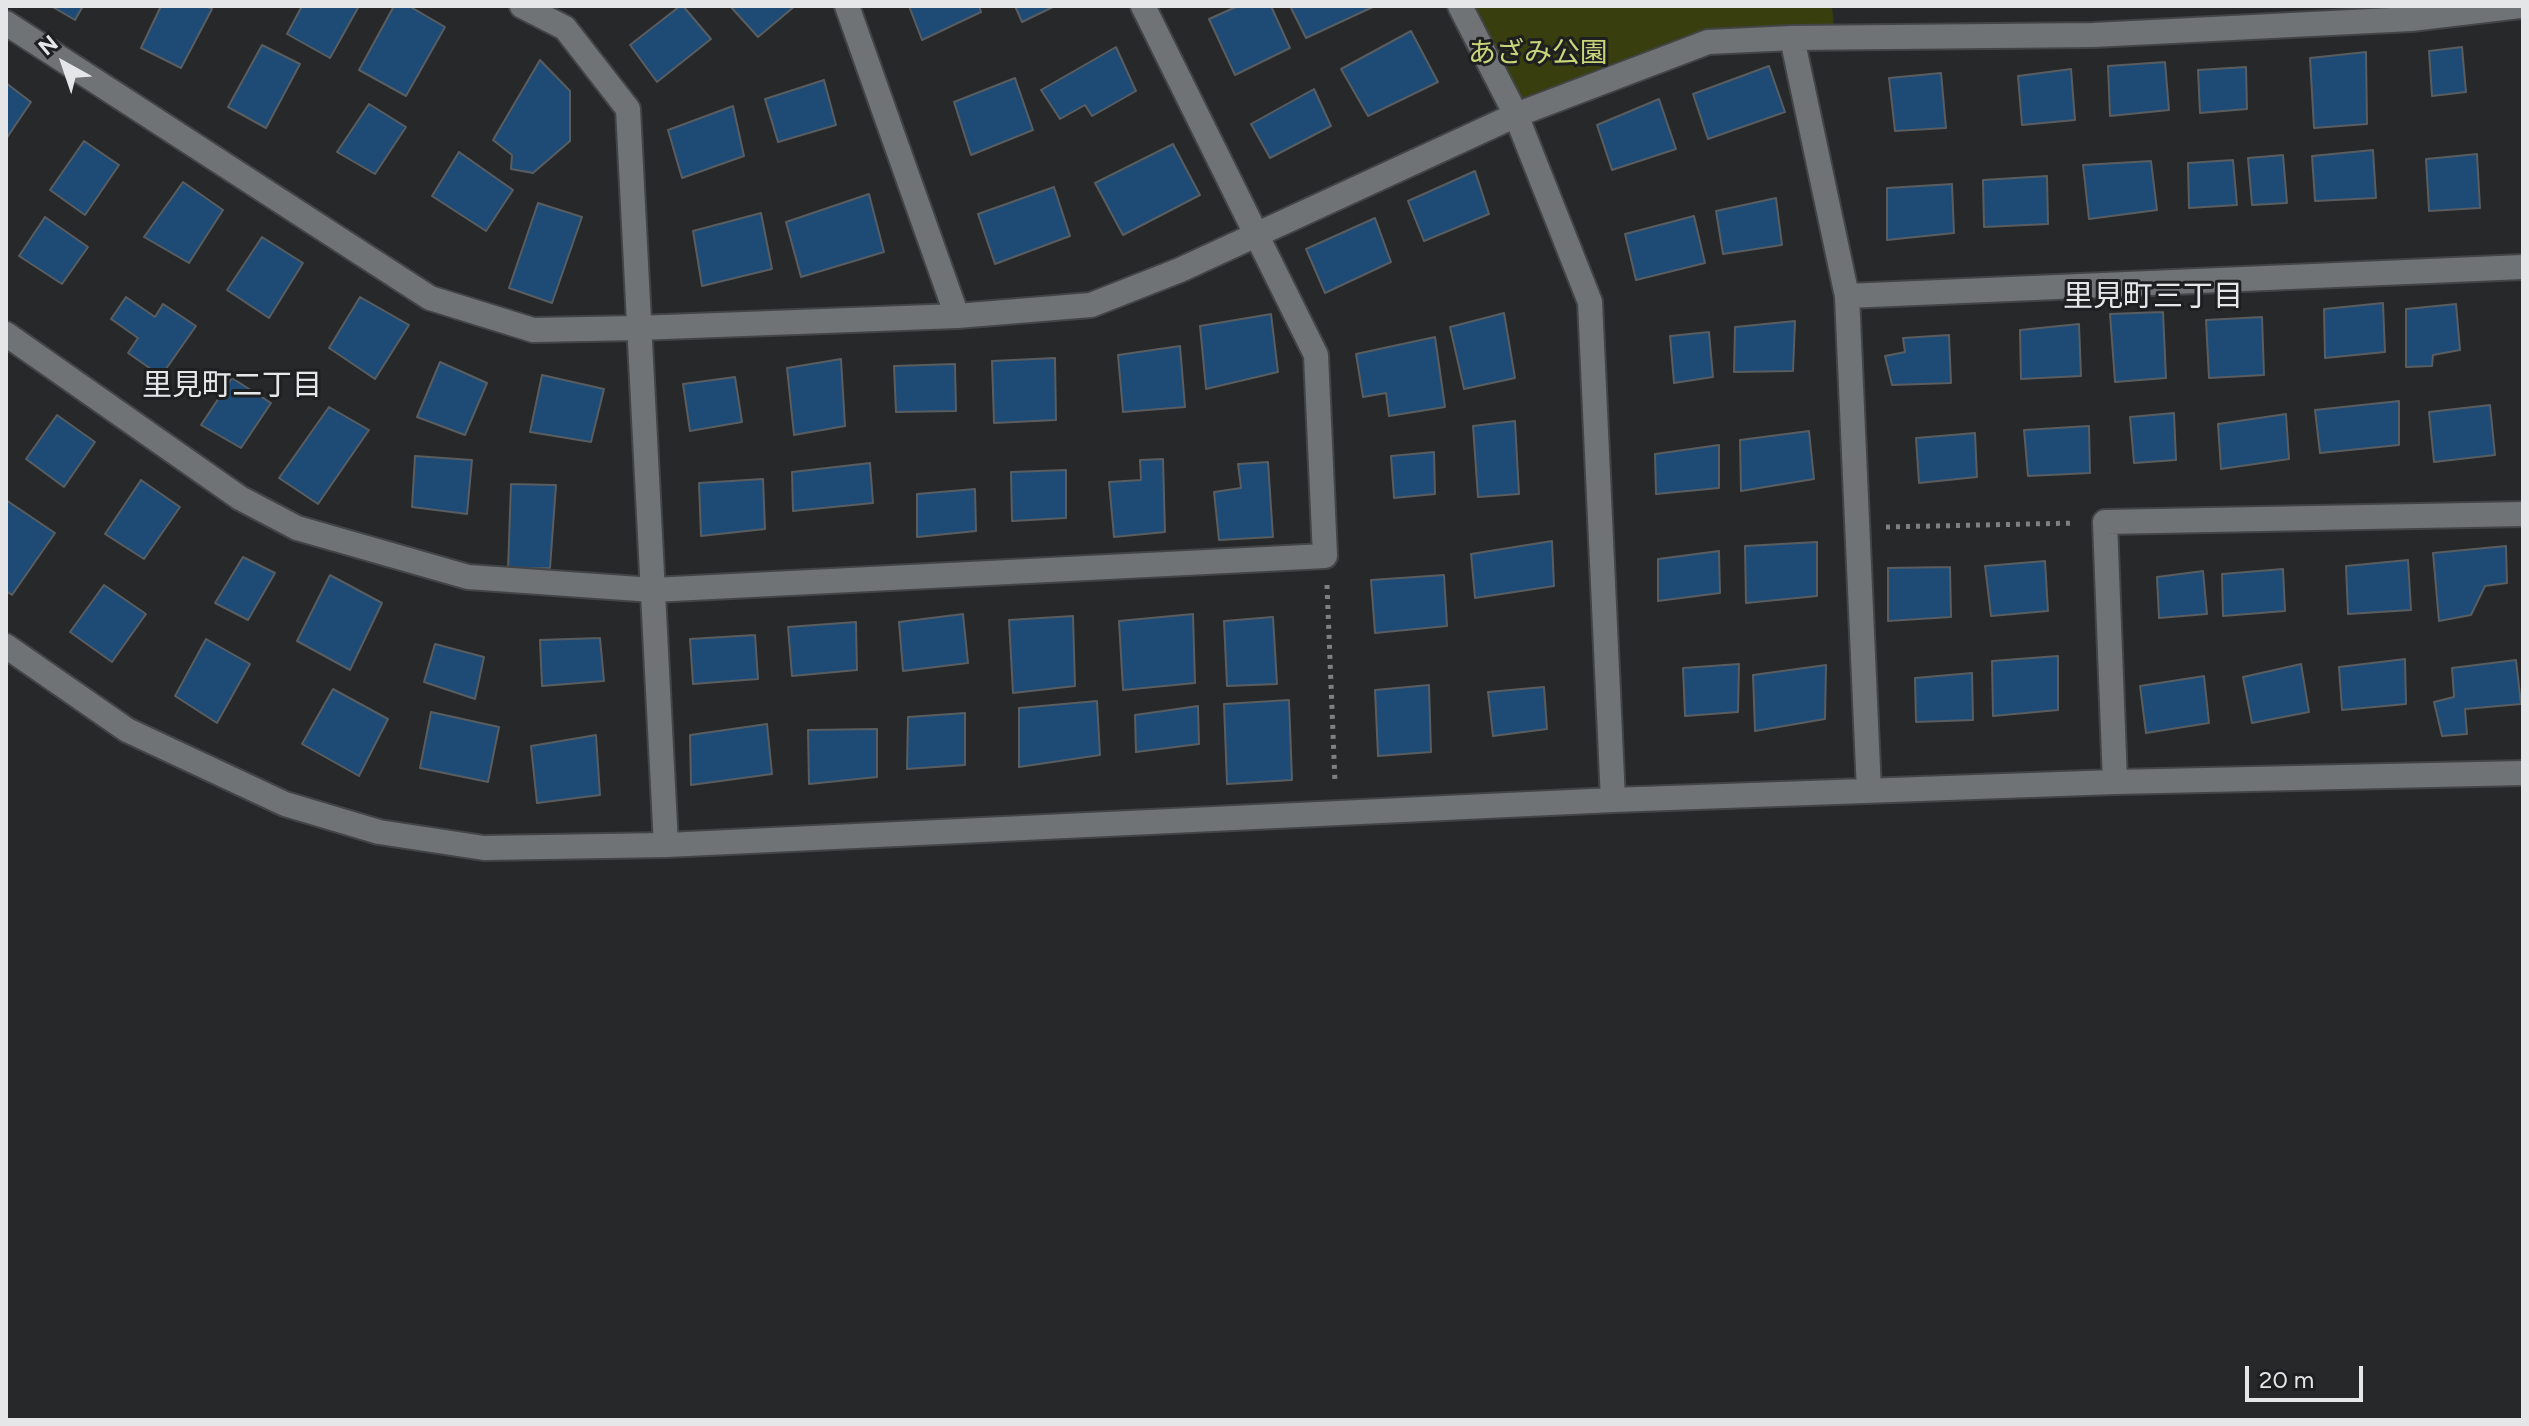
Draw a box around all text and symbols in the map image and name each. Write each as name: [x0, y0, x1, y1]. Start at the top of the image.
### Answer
north arrow: [24, 24, 104, 104]
text: N: [33, 29, 63, 61]
park label: あざみ公園: [1468, 37, 1608, 71]
district label: 里見町三丁目: [2063, 279, 2243, 315]
district label: 里見町二丁目: [142, 368, 322, 404]
scale bar: [2249, 1350, 2367, 1400]
text: 20 m: [2259, 1365, 2314, 1394]

